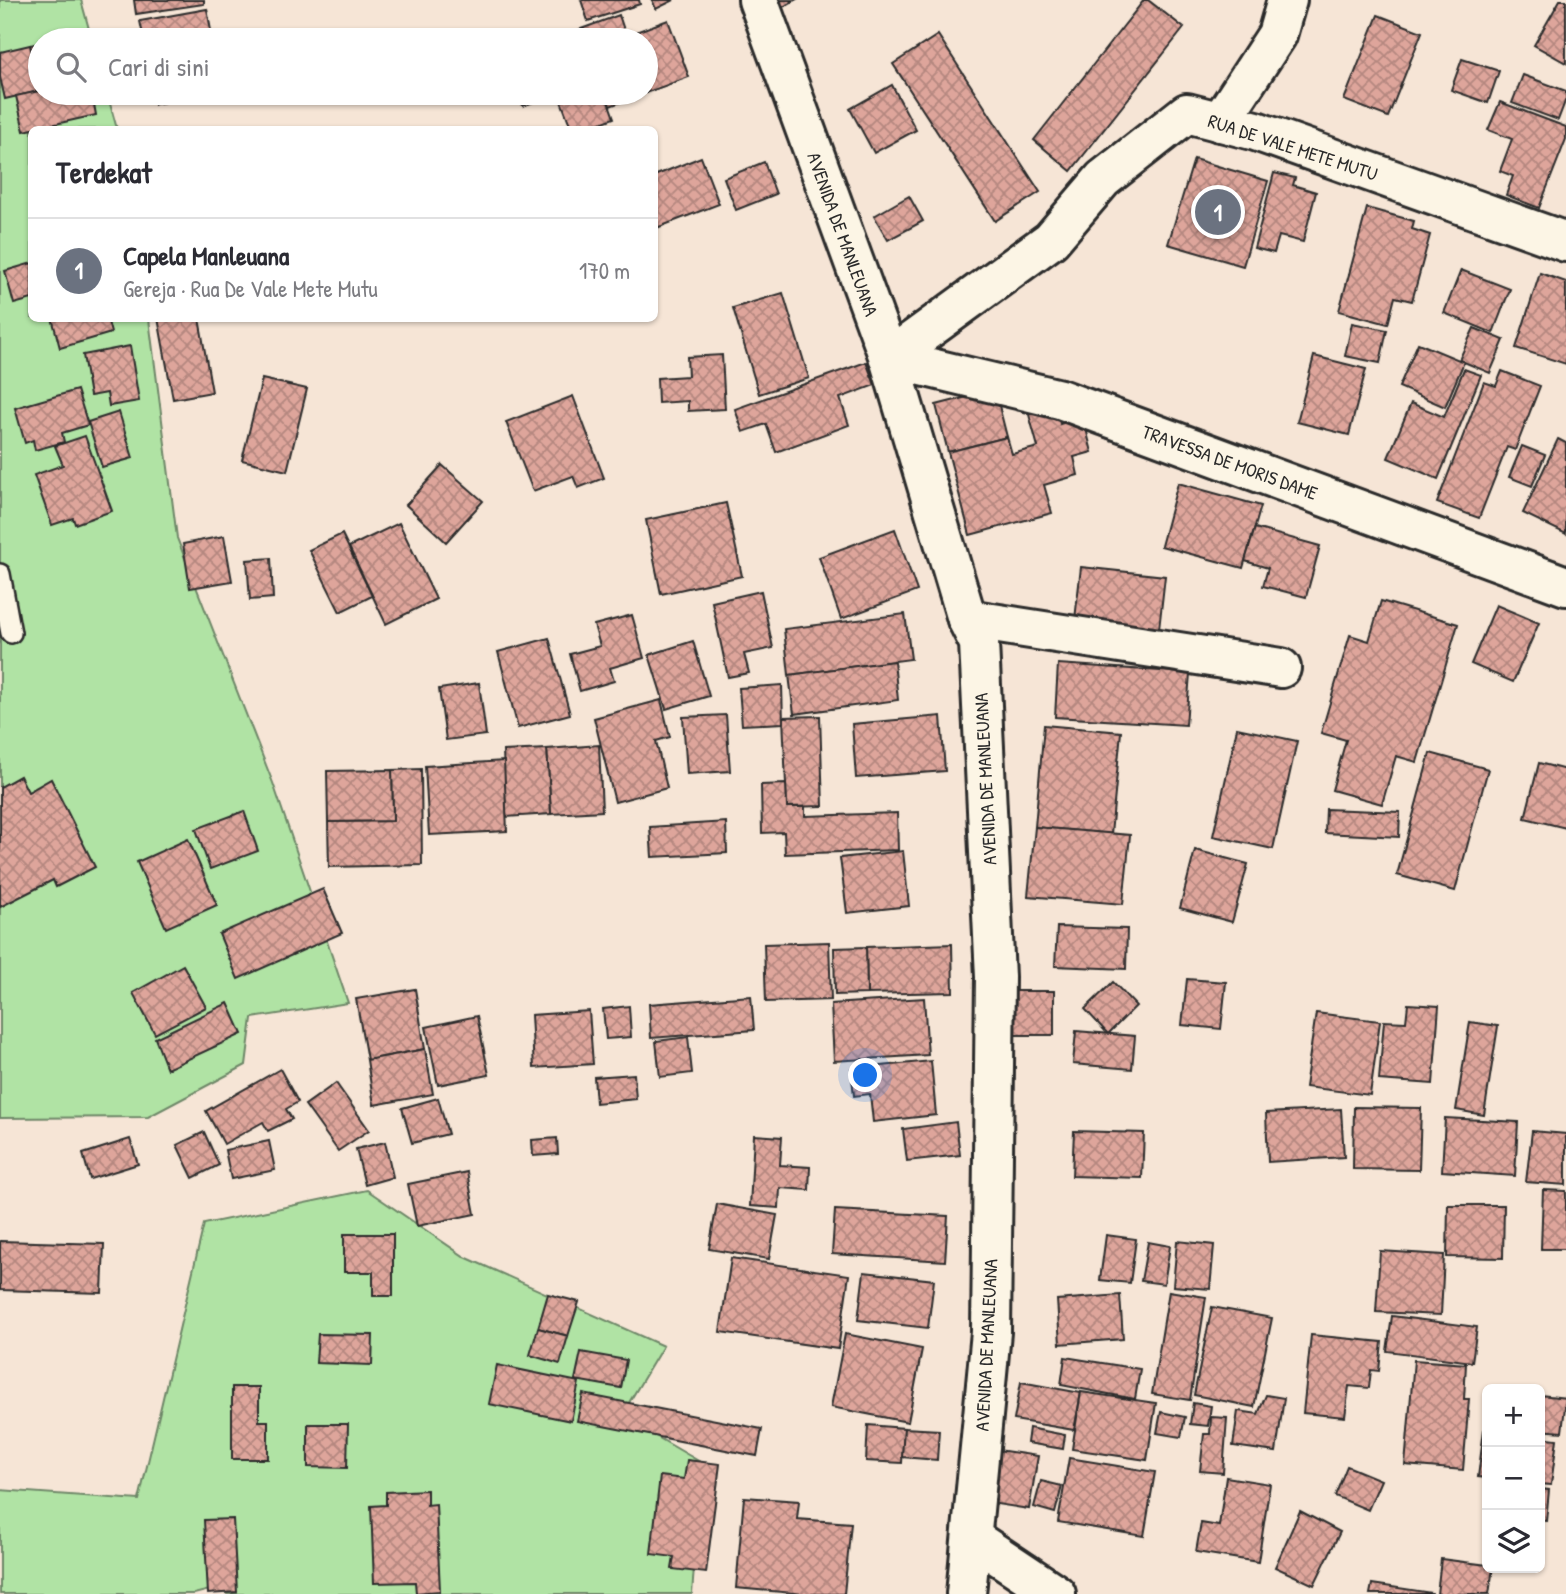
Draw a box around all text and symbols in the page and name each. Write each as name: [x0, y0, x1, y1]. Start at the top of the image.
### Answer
search box: [28, 28, 658, 105]
icon: search: [52, 48, 90, 86]
text: Cari di sini: [108, 49, 210, 84]
street label: RUA DE VALE METE MUTU: [1205, 107, 1381, 187]
street label: AVENIDA DE MANLEUANA: [801, 148, 885, 320]
text: Terdekat: [56, 152, 152, 192]
pin: 1: [1195, 186, 1241, 238]
text: Capela Manleuana: [123, 238, 289, 273]
text: 1: [75, 255, 83, 286]
text: 170 m: [579, 255, 630, 286]
text: Gereja · Rua De Vale Mete Mutu: [123, 273, 378, 304]
street label: TRAVESSA DE MORIS DAME: [1139, 418, 1322, 506]
street label: AVENIDA DE MANLEUANA: [968, 692, 1002, 866]
your location: [848, 1058, 882, 1092]
street label: AVENIDA DE MANLEUANA: [969, 1258, 1003, 1432]
map controls: [1482, 1384, 1545, 1573]
button: +: [1482, 1384, 1545, 1447]
button: −: [1482, 1447, 1545, 1510]
button: layers: [1482, 1510, 1545, 1573]

